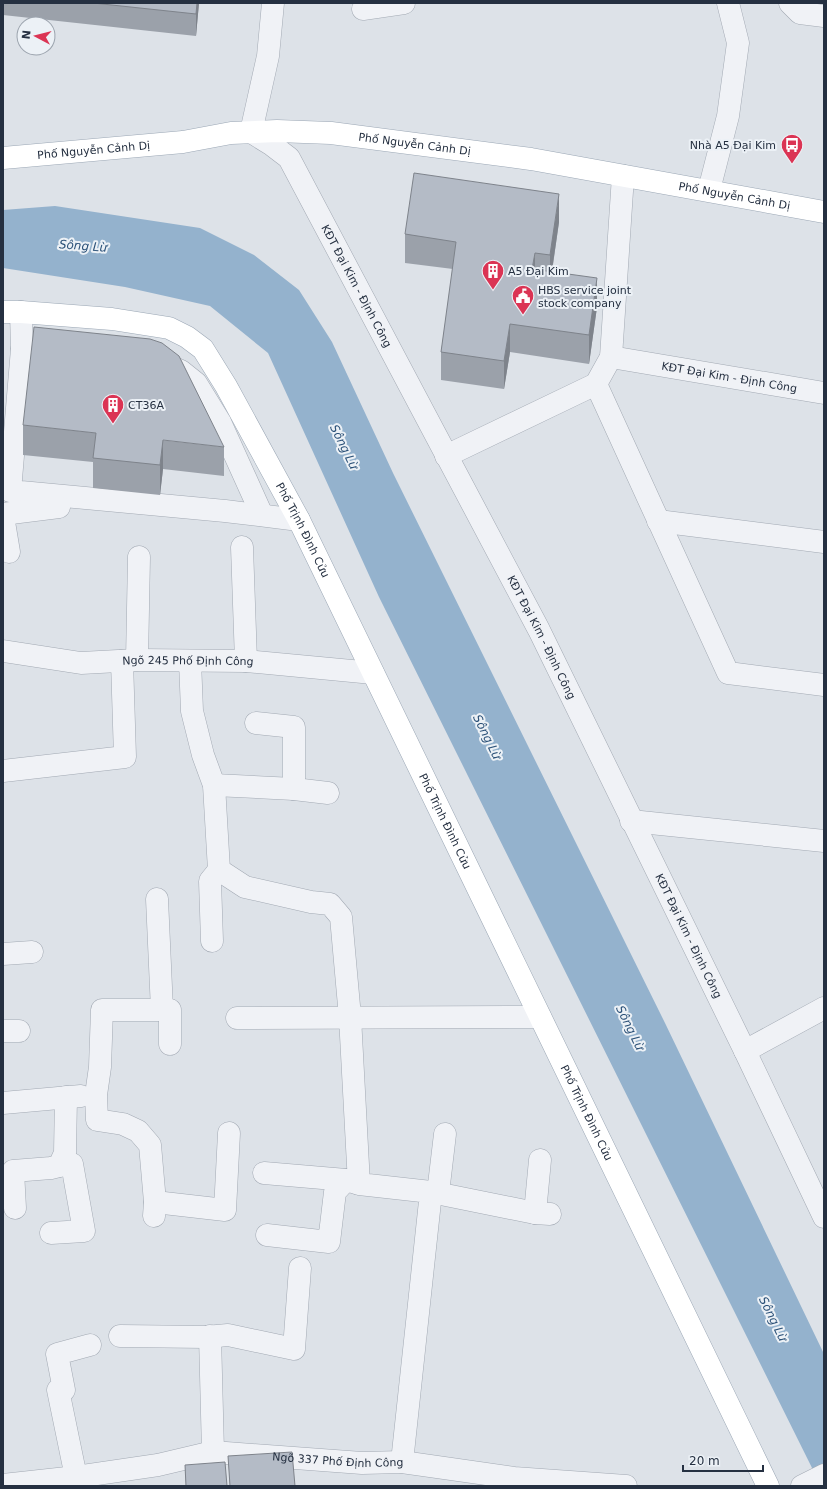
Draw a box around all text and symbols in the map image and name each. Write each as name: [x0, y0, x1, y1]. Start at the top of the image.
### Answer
north arrow: [16, 16, 56, 56]
text: N: [20, 29, 34, 40]
street label: Phố Nguyễn Cảnh Dị: [358, 131, 472, 158]
bus stop icon: Nhà A5 Đại Kim: [779, 132, 805, 165]
street label: Phố Nguyễn Cảnh Dị: [37, 139, 151, 162]
place label: Nhà A5 Đại Kim: [690, 139, 776, 152]
street label: Phố Nguyễn Cảnh Dị: [677, 180, 791, 213]
street label: KĐT Đại Kim - Định Công: [318, 222, 394, 350]
water label: Sông Lừ: [58, 237, 109, 255]
building icon: A5 Đại Kim: [480, 258, 506, 291]
place label: A5 Đại Kim: [508, 265, 569, 278]
public building icon: HBS service joint stock company: [510, 283, 536, 316]
place label: HBS service joint stock company: [538, 284, 632, 310]
street label: KĐT Đại Kim - Định Công: [660, 360, 798, 395]
building icon: CT36A: [100, 392, 126, 425]
place label: CT36A: [128, 399, 164, 412]
water label: Sông Lừ: [327, 422, 361, 473]
street label: Phố Trịnh Đình Cửu: [273, 481, 332, 580]
street label: KĐT Đại Kim - Định Công: [504, 573, 578, 702]
street label: Ngõ 245 Phố Định Công: [122, 654, 254, 669]
water label: Sông Lừ: [470, 712, 504, 763]
street label: Phố Trịnh Đình Cửu: [416, 771, 473, 871]
street label: KĐT Đại Kim - Định Công: [652, 872, 724, 1001]
water label: Sông Lừ: [613, 1003, 647, 1054]
street label: Phố Trịnh Đình Cửu: [558, 1063, 615, 1163]
water label: Sông Lừ: [756, 1294, 790, 1345]
scale bar: [683, 1447, 763, 1473]
street label: Ngõ 337 Phố Định Công: [272, 1450, 404, 1470]
text: 20 m: [689, 1454, 720, 1468]

